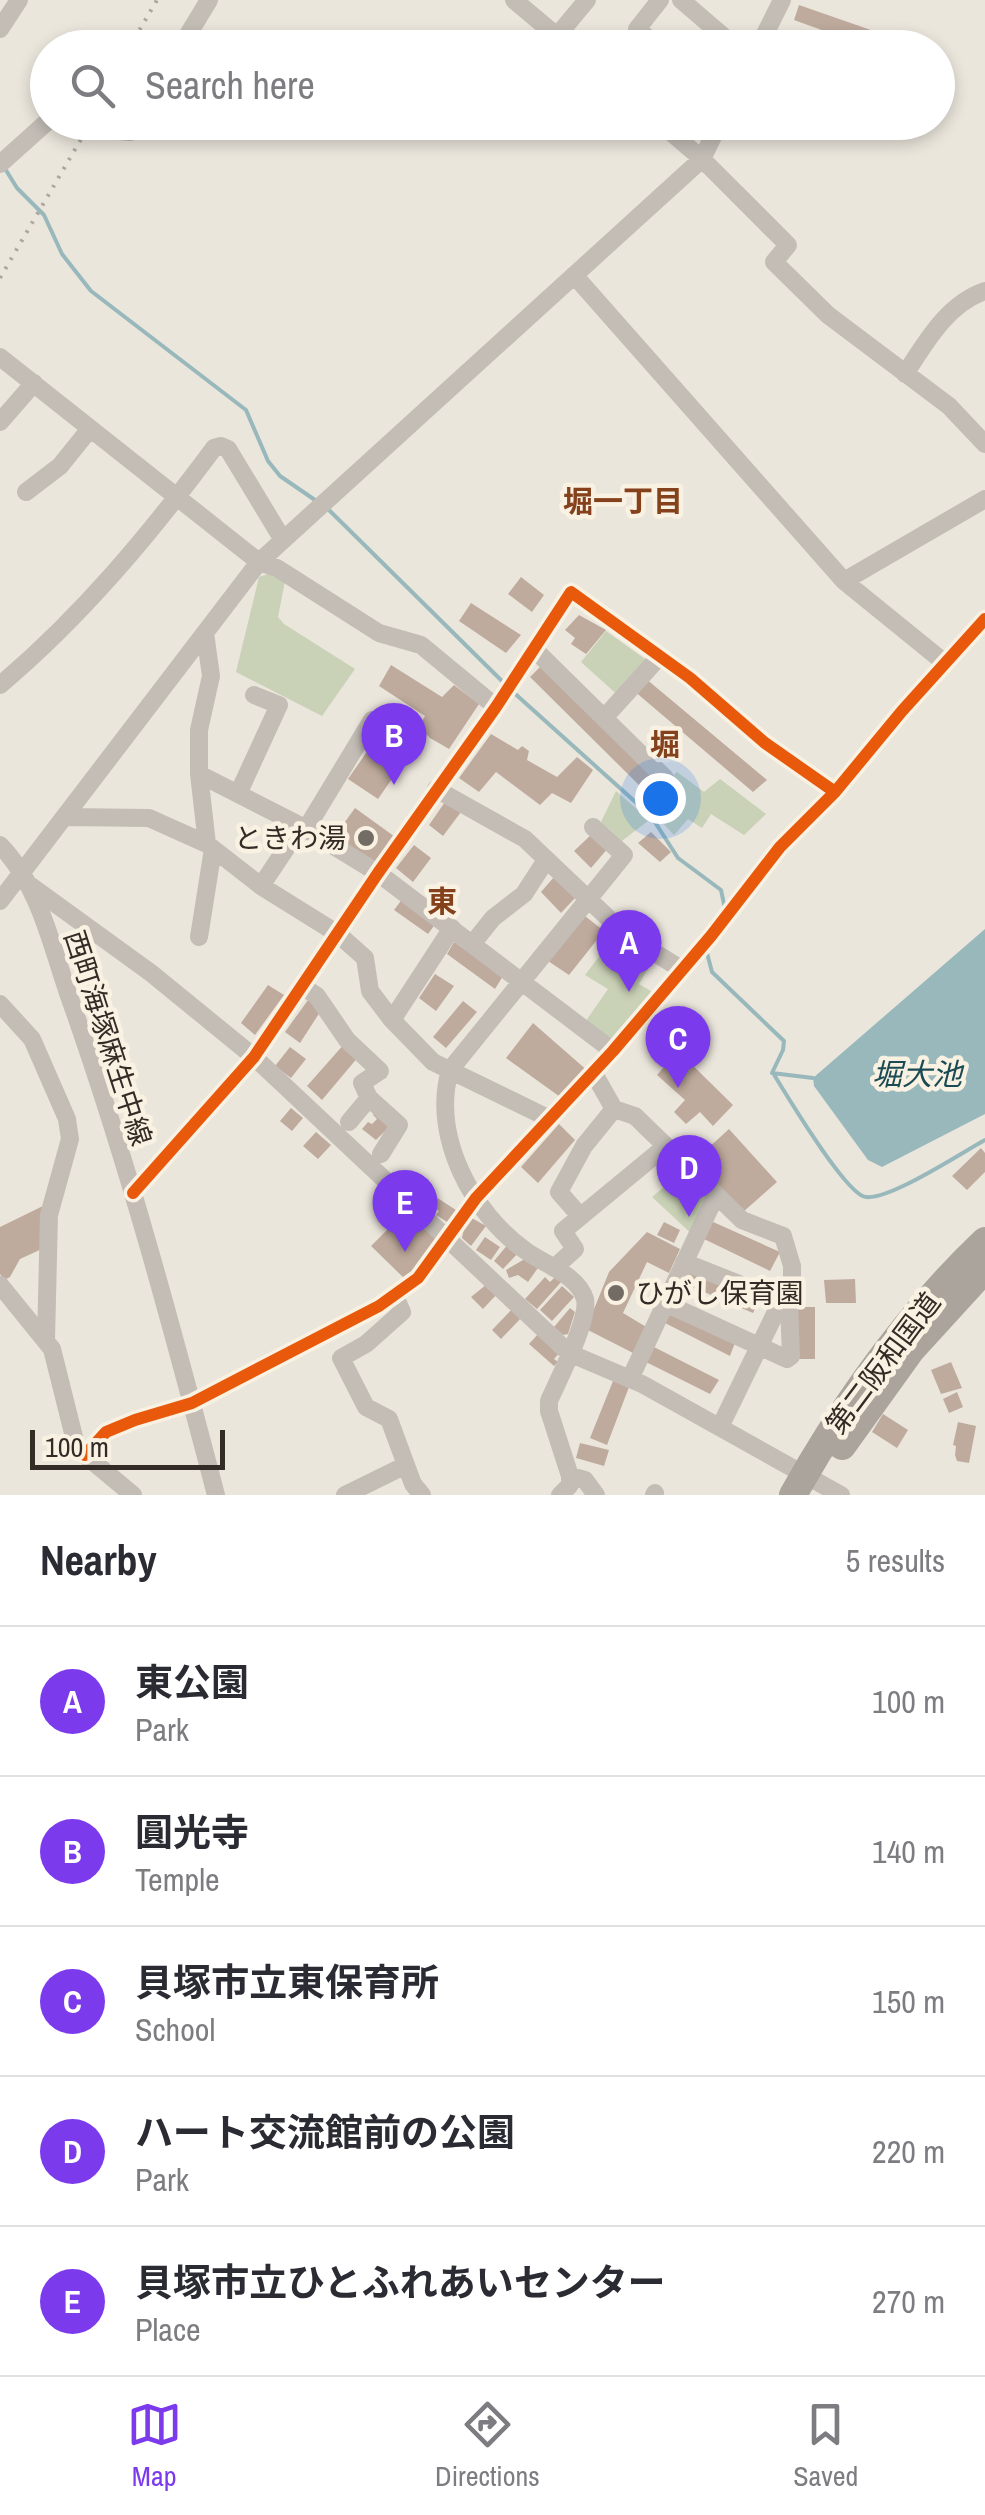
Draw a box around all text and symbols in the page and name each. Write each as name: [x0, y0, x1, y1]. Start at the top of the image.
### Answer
search box: [30, 30, 955, 140]
icon: search: [65, 58, 120, 113]
text: Search here: [145, 60, 315, 111]
district label: 堀一丁目: [563, 481, 683, 521]
pin: B: [362, 702, 426, 785]
district label: 堀: [650, 724, 680, 764]
your location: [635, 773, 686, 824]
place label: ときわ湯: [234, 819, 346, 857]
marker: ときわ湯: [355, 827, 377, 849]
district label: 東: [427, 881, 457, 921]
pin: A: [596, 910, 662, 992]
street label: 西町海塚麻生中線: [55, 926, 161, 1150]
pin: C: [646, 1006, 710, 1088]
water label: 堀大池: [872, 1054, 965, 1094]
pin: D: [656, 1134, 722, 1217]
pin: E: [372, 1170, 438, 1252]
place label: ひがし保育園: [636, 1274, 804, 1312]
marker: ひがし保育園: [605, 1282, 627, 1304]
street label: 第二阪和国道: [817, 1284, 949, 1442]
scale bar: [30, 1425, 225, 1470]
text: 100 m: [45, 1428, 109, 1466]
text: Nearby: [40, 1532, 157, 1588]
text: 5 results: [846, 1539, 945, 1582]
text: 東公園: [135, 1657, 249, 1708]
text: A: [63, 1680, 82, 1723]
text: 100 m: [872, 1680, 945, 1723]
text: Park: [135, 1708, 189, 1751]
text: 圓光寺: [135, 1807, 249, 1858]
text: B: [63, 1830, 82, 1873]
text: 140 m: [872, 1830, 945, 1873]
text: Temple: [135, 1858, 220, 1901]
text: 貝塚市立東保育所: [135, 1957, 439, 2008]
text: C: [63, 1980, 82, 2023]
text: 150 m: [872, 1980, 945, 2023]
text: School: [135, 2008, 215, 2051]
text: ハート交流館前の公園: [135, 2107, 515, 2158]
text: D: [63, 2130, 82, 2173]
text: 220 m: [872, 2130, 945, 2173]
text: Park: [135, 2158, 189, 2201]
text: 貝塚市立ひとふれあいセンター: [135, 2257, 666, 2308]
text: E: [64, 2280, 81, 2323]
text: 270 m: [872, 2280, 945, 2323]
text: Place: [135, 2308, 201, 2351]
tab: Map: [127, 2397, 182, 2495]
tab: Directions: [435, 2397, 540, 2495]
tab: Saved: [793, 2397, 858, 2495]

